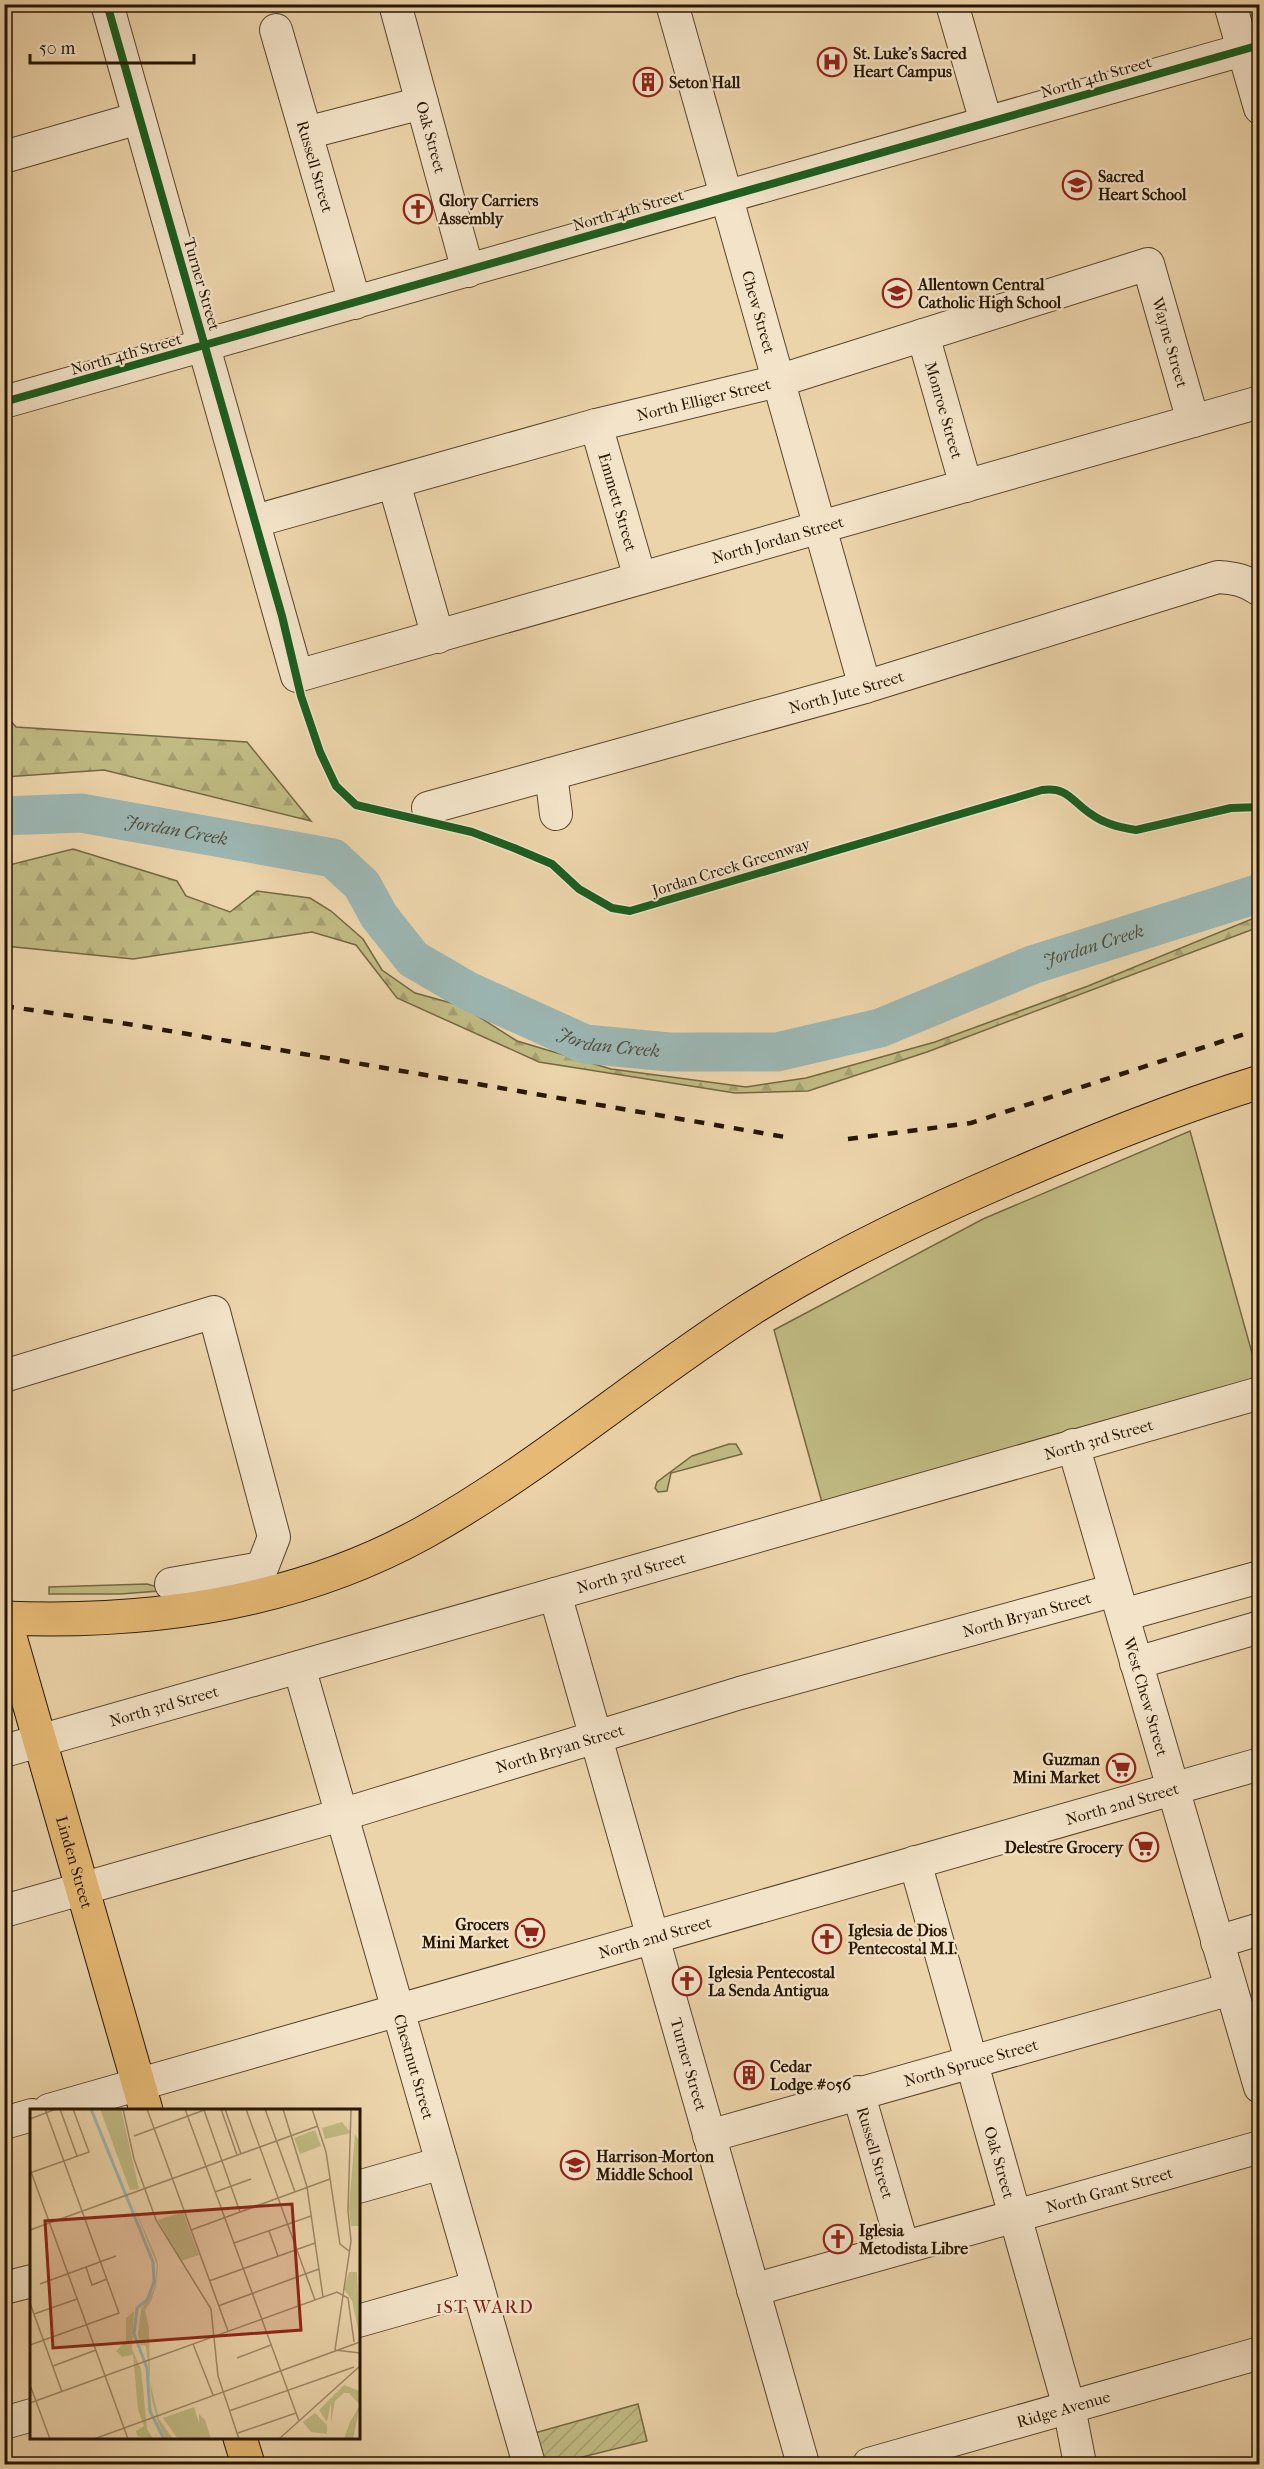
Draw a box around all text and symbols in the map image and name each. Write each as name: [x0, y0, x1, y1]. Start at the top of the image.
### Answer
scale bar: [30, 27, 194, 65]
text: 50 m: [39, 38, 76, 59]
place label: St. Luke’s Sacred Heart Campus: [853, 44, 968, 82]
hospital icon: St. Luke’s Sacred Heart Campus: [816, 46, 848, 78]
street label: North 4th Street: [1038, 52, 1154, 102]
building icon: Seton Hall: [632, 66, 664, 98]
place label: Seton Hall: [669, 73, 741, 92]
street label: Oak Street: [412, 99, 450, 176]
street label: Russell Street: [293, 118, 338, 215]
place label: Sacred Heart School: [1098, 167, 1187, 204]
school or university icon: Sacred Heart School: [1061, 169, 1093, 201]
street label: North 4th Street: [570, 185, 686, 235]
place label: Glory Carriers Assembly: [438, 191, 538, 229]
church icon: Glory Carriers Assembly: [402, 193, 434, 225]
street label: Turner Street: [180, 235, 224, 333]
street label: Chew Street: [738, 268, 780, 356]
place label: Allentown Central Catholic High School: [917, 275, 1062, 313]
school or university icon: Allentown Central Catholic High School: [881, 277, 913, 309]
street label: Wayne Street: [1148, 294, 1192, 390]
street label: North 4th Street: [68, 329, 184, 379]
street label: Monroe Street: [922, 359, 967, 461]
street label: North Elliger Street: [635, 374, 773, 424]
street label: Emmett Street: [595, 451, 641, 554]
street label: North Jordan Street: [709, 511, 846, 567]
street label: North Jute Street: [786, 666, 906, 717]
water label: Jordan Creek: [123, 811, 230, 850]
street label: Jordan Creek Greenway: [648, 834, 813, 901]
water label: Jordan Creek: [1040, 920, 1146, 971]
water label: Jordan Creek: [554, 1022, 661, 1062]
street label: North 3rd Street: [1042, 1414, 1155, 1464]
street label: North 3rd Street: [574, 1548, 688, 1597]
street label: North Bryan Street: [960, 1587, 1094, 1641]
street label: West Chew Street: [1120, 1634, 1173, 1758]
street label: North 3rd Street: [107, 1681, 221, 1730]
street label: North Bryan Street: [493, 1720, 626, 1777]
place label: Guzman Mini Market: [1012, 1750, 1101, 1787]
supermarket icon: Guzman Mini Market: [1105, 1752, 1137, 1784]
street label: North 2nd Street: [1063, 1778, 1181, 1829]
street label: Linden Street: [52, 1814, 97, 1911]
supermarket icon: Delestre Grocery: [1128, 1831, 1160, 1863]
place label: Delestre Grocery: [1005, 1838, 1124, 1858]
street label: North 2nd Street: [596, 1912, 714, 1962]
place label: Grocers Mini Market: [421, 1915, 509, 1952]
supermarket icon: Grocers Mini Market: [514, 1917, 546, 1949]
place label: Iglesia de Dios Pentecostal M.I.: [848, 1921, 957, 1958]
church icon: Iglesia de Dios Pentecostal M.I.: [811, 1923, 843, 1955]
place label: Iglesia Pentecostal La Senda Antigua: [708, 1963, 836, 2001]
church icon: Iglesia Pentecostal La Senda Antigua: [671, 1965, 703, 1997]
street label: Chestnut Street: [390, 2012, 439, 2122]
street label: Turner Street: [667, 2016, 711, 2113]
street label: North Spruce Street: [902, 2034, 1040, 2090]
place label: Cedar Lodge #056: [770, 2057, 851, 2095]
building icon: Cedar Lodge #056: [733, 2059, 765, 2091]
street label: Russell Street: [853, 2104, 898, 2201]
inset map: [30, 2109, 360, 2439]
street label: Oak Street: [981, 2124, 1019, 2201]
place label: Harrison-Morton Middle School: [595, 2147, 715, 2184]
school or university icon: Harrison-Morton Middle School: [559, 2149, 591, 2181]
street label: North Grant Street: [1043, 2163, 1175, 2216]
place label: Iglesia Metodista Libre: [858, 2221, 968, 2258]
church icon: Iglesia Metodista Libre: [822, 2223, 854, 2255]
district label: 1ST WARD: [436, 2297, 534, 2318]
street label: Ridge Avenue: [1014, 2386, 1112, 2431]

